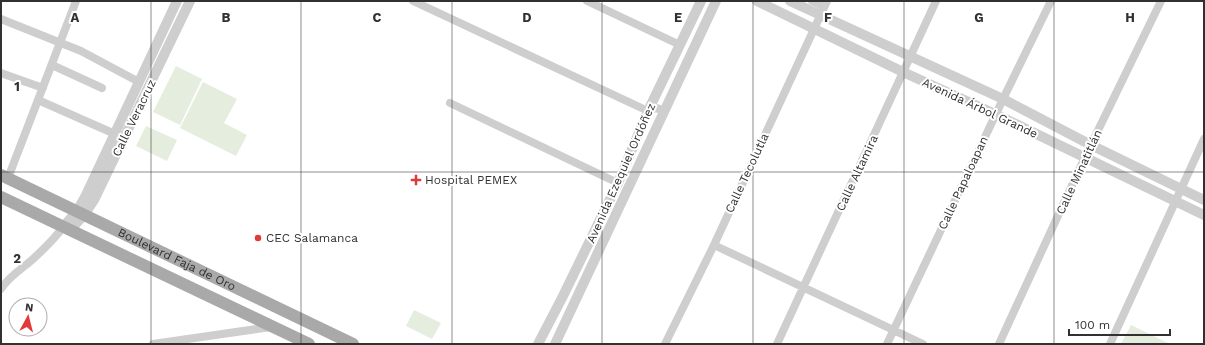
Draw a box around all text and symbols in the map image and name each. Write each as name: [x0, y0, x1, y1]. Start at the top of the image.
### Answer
text: A: [71, 10, 80, 25]
text: B: [222, 10, 231, 25]
text: C: [373, 10, 382, 25]
text: D: [522, 10, 532, 25]
text: E: [674, 10, 682, 25]
text: F: [824, 10, 832, 25]
text: G: [974, 10, 984, 25]
text: H: [1125, 10, 1135, 25]
street label: Avenida Árbol Grande: [920, 75, 1040, 141]
street label: Calle Veracruz: [109, 77, 159, 159]
text: 1: [14, 79, 20, 94]
street label: Avenida Ezequiel Ordóñez: [584, 101, 658, 245]
street label: Calle Minatitlán: [1053, 127, 1105, 217]
street label: Calle Tecolutla: [722, 131, 772, 215]
street label: Calle Altamira: [833, 133, 881, 213]
street label: Calle Papaloapan: [935, 134, 991, 232]
place label: Hospital PEMEX: [425, 173, 517, 187]
marker: Hospital PEMEX: [410, 174, 422, 186]
street label: Boulevard Faja de Oro: [116, 225, 238, 294]
place label: CEC Salamanca: [266, 231, 358, 245]
marker: CEC Salamanca: [253, 233, 263, 243]
text: 2: [13, 251, 21, 266]
north arrow: [8, 297, 48, 337]
text: N: [24, 301, 34, 315]
scale bar: [1069, 311, 1170, 337]
text: 100 m: [1075, 318, 1110, 332]

